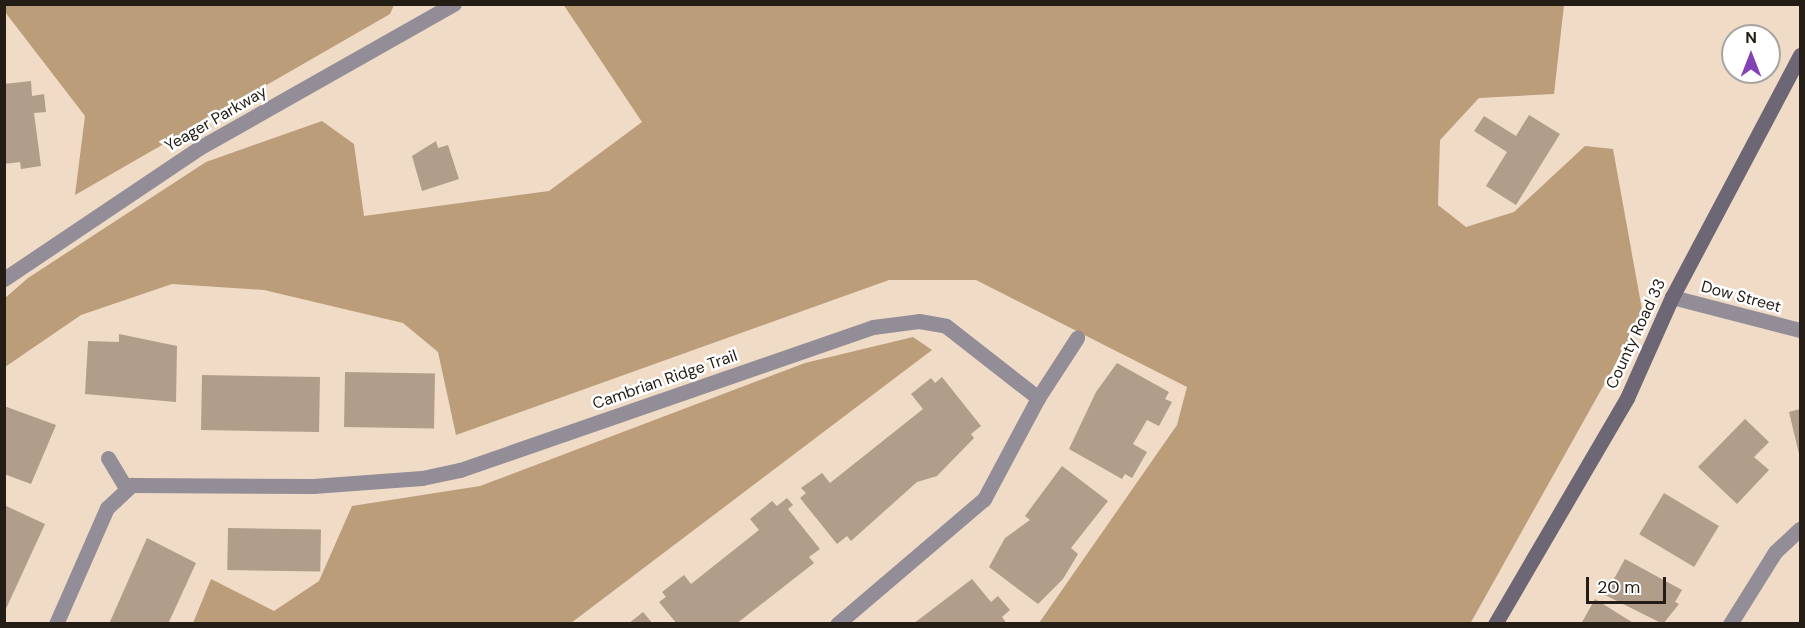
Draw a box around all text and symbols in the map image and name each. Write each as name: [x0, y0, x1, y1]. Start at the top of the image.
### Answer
north arrow: [1721, 24, 1781, 84]
text: N: [1745, 27, 1757, 48]
street label: Yeager Parkway: [162, 82, 270, 156]
street label: County Road 33: [1602, 276, 1670, 392]
street label: Dow Street: [1699, 277, 1783, 317]
street label: Cambrian Ridge Trail: [590, 346, 740, 414]
scale bar: [1589, 565, 1668, 603]
text: 20 m: [1597, 575, 1640, 599]

